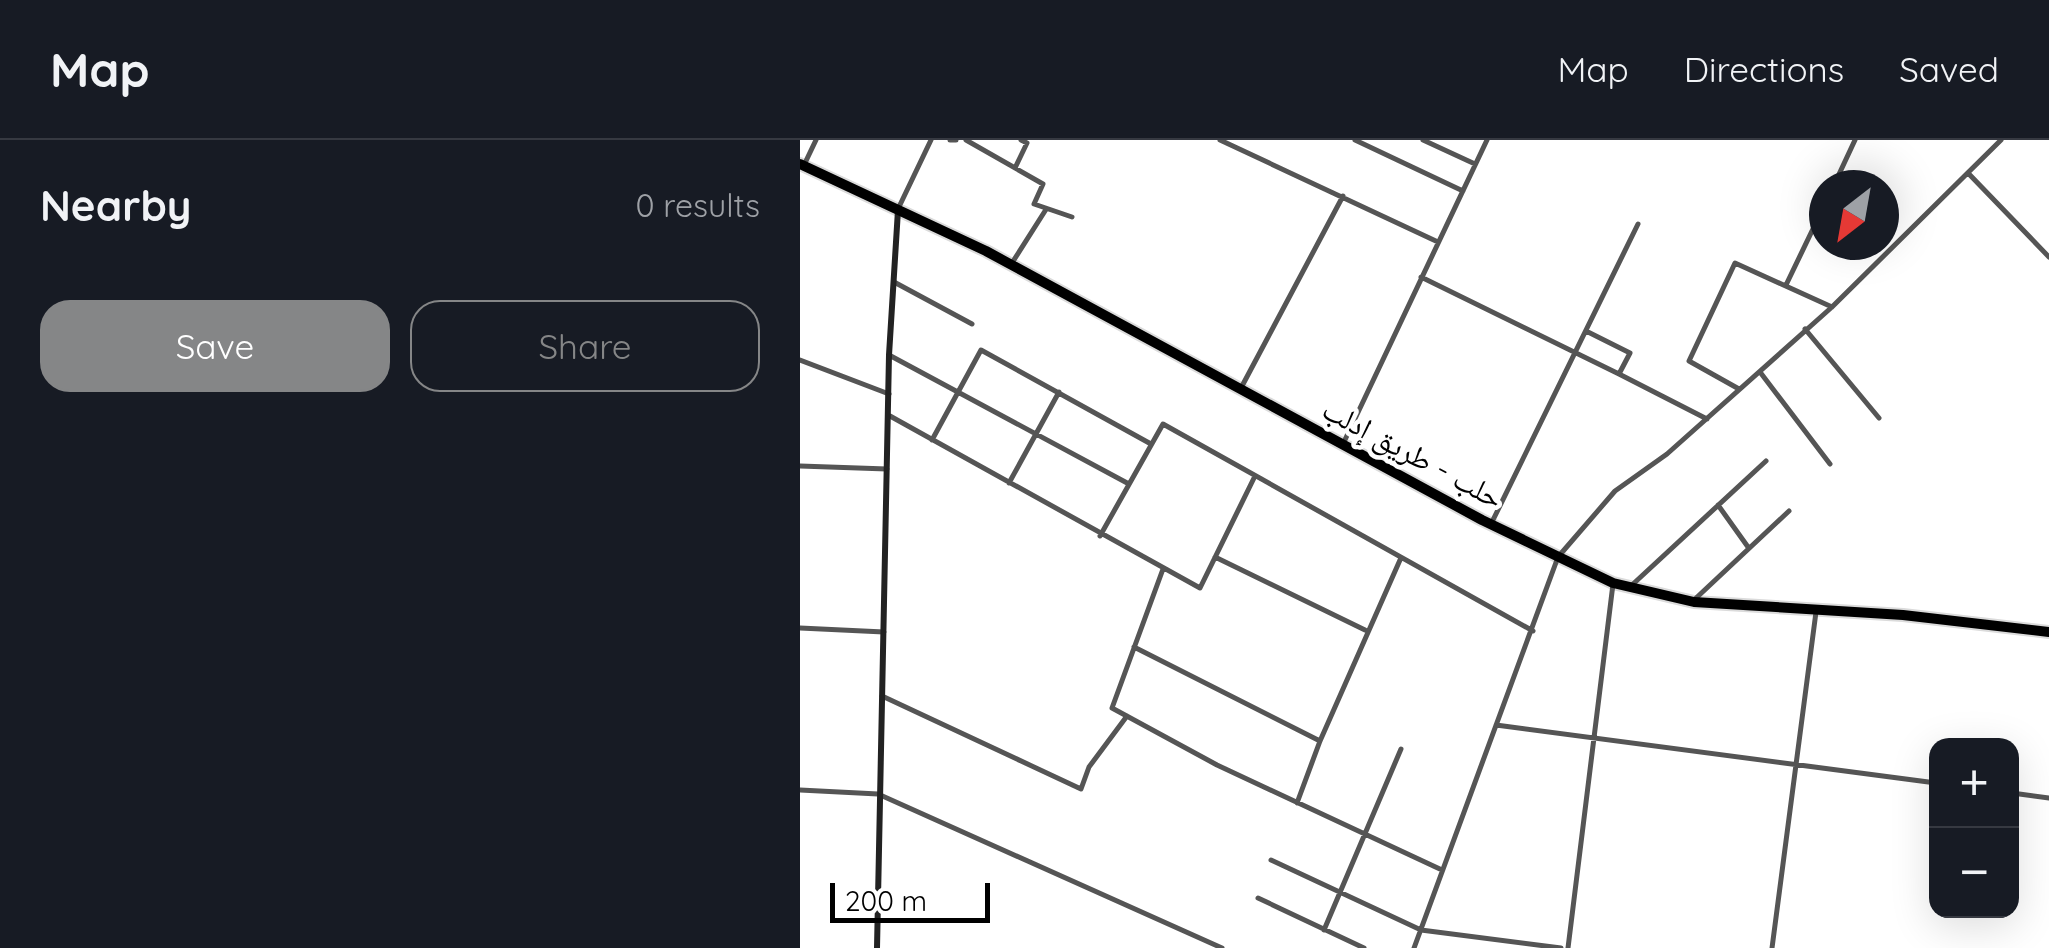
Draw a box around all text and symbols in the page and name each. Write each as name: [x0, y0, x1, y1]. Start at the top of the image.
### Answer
text: Map: [50, 39, 150, 99]
text: Map: [1557, 47, 1629, 91]
text: Directions: [1684, 47, 1844, 91]
text: Saved: [1899, 47, 1999, 91]
north arrow: [1809, 170, 1899, 260]
text: Nearby: [40, 179, 191, 232]
text: 0 results: [636, 185, 760, 225]
button: Save: [40, 300, 390, 392]
button: Share: [410, 300, 760, 392]
street label: حلب - طريق إدلب: [1315, 389, 1510, 518]
map controls: [1929, 738, 2019, 918]
button: +: [1929, 738, 2019, 828]
button: −: [1929, 828, 2019, 918]
scale bar: [830, 878, 990, 922]
text: 200 m: [845, 883, 927, 918]

